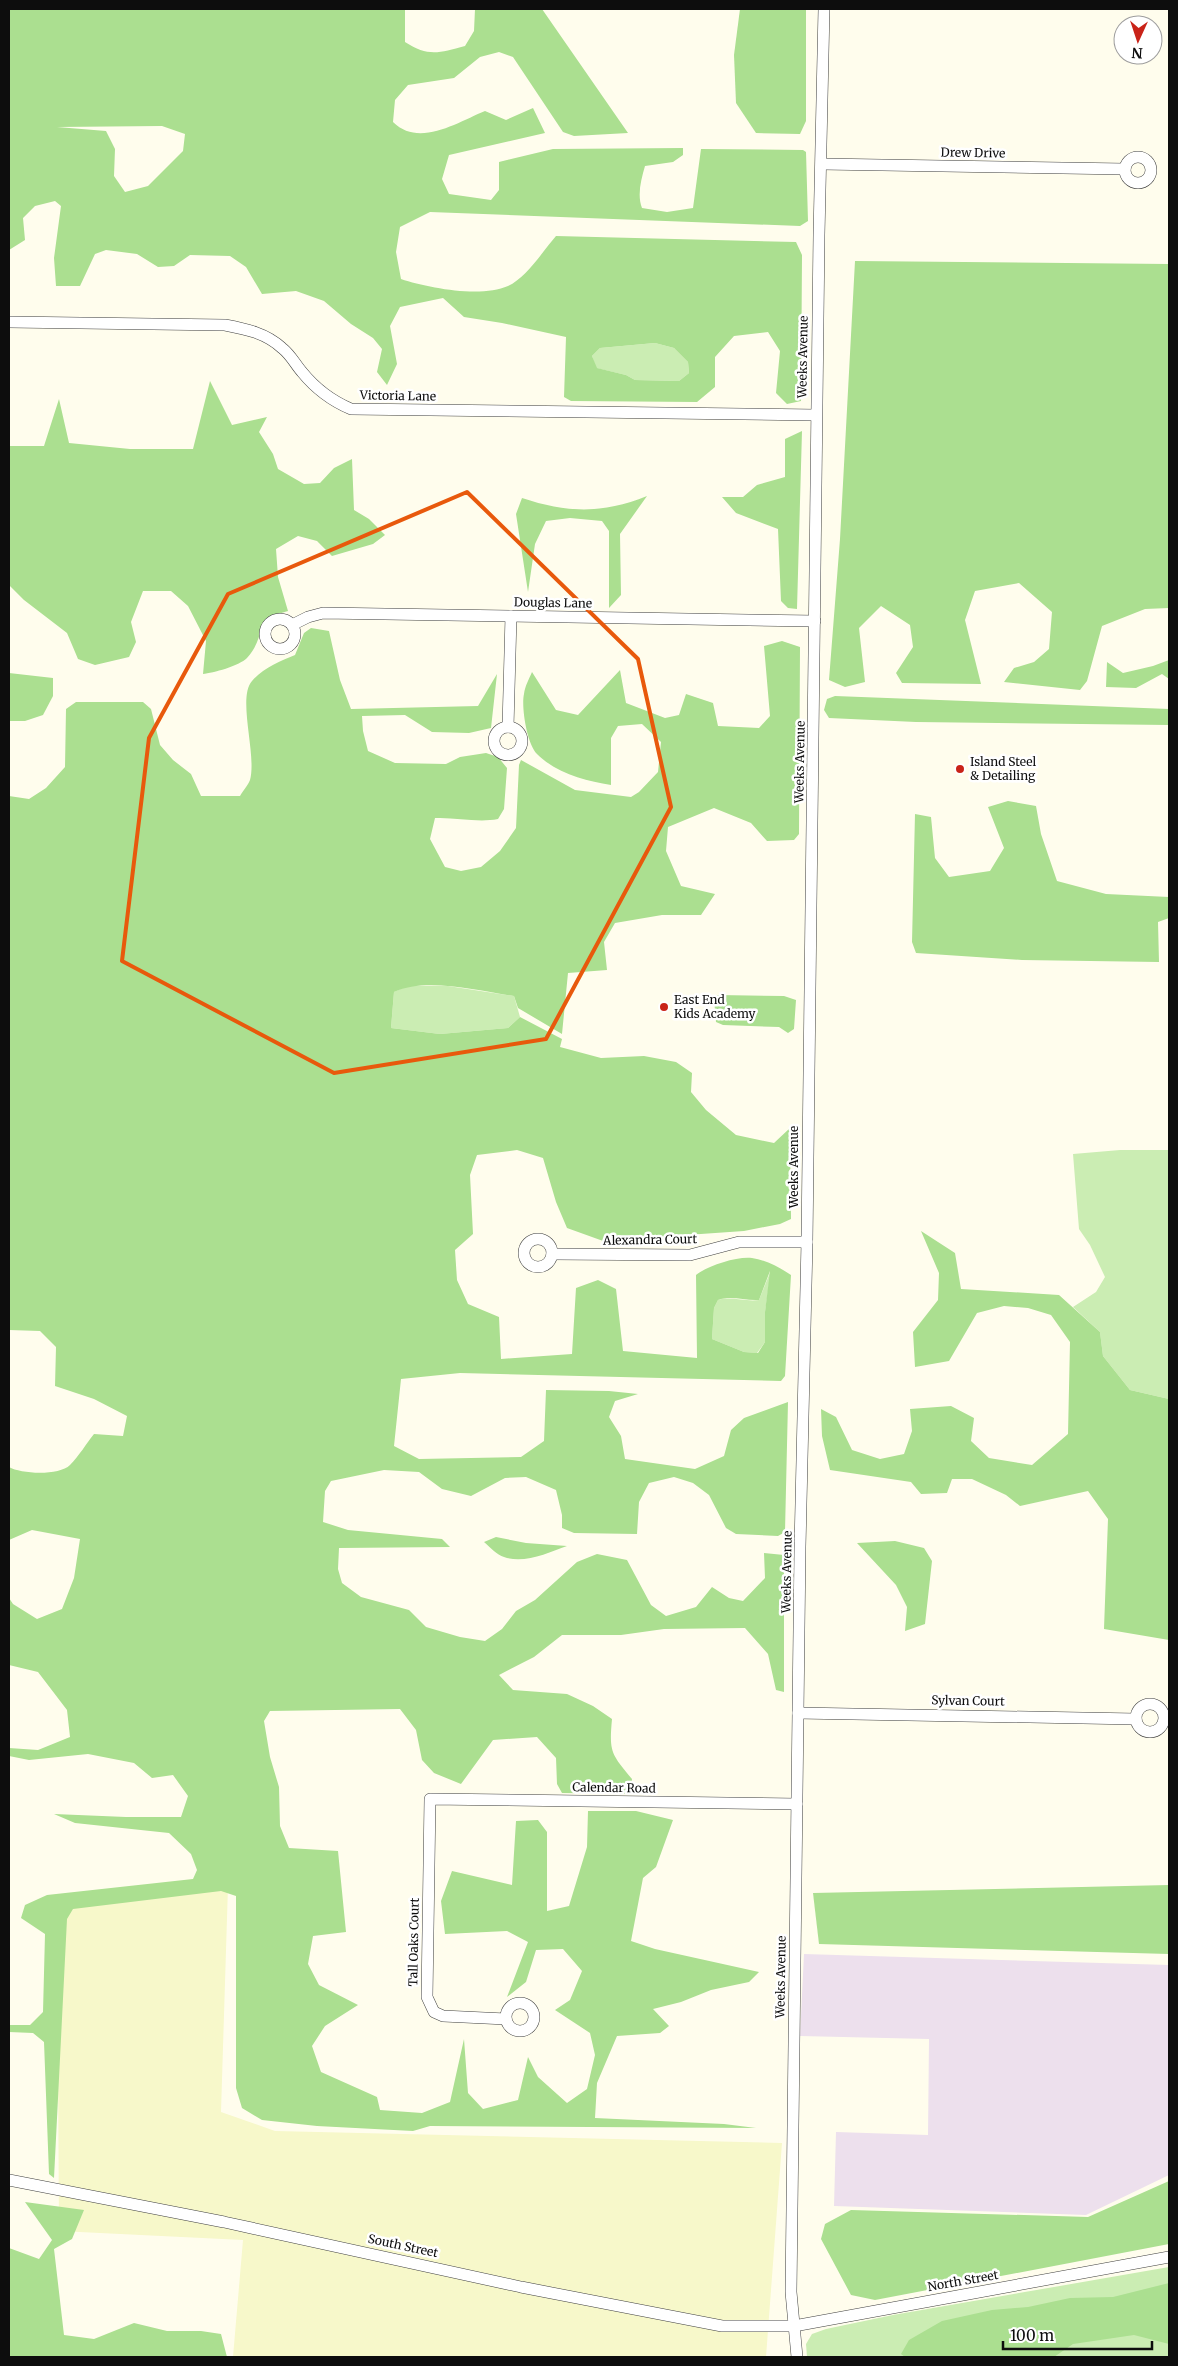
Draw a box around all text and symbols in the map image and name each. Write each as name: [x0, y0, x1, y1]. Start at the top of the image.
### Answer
north arrow: [1113, 15, 1163, 65]
text: N: [1131, 44, 1143, 62]
street label: Drew Drive: [941, 144, 1005, 161]
street label: Weeks Avenue: [794, 316, 811, 399]
street label: Victoria Lane: [359, 387, 436, 404]
street label: Douglas Lane: [514, 594, 592, 611]
street label: Weeks Avenue: [791, 721, 808, 804]
place label: Island Steel & Detailing: [970, 754, 1036, 783]
marker: Island Steel & Detailing: [954, 763, 966, 775]
place label: East End Kids Academy: [674, 992, 756, 1021]
marker: East End Kids Academy: [658, 1001, 670, 1013]
street label: Weeks Avenue: [786, 1126, 801, 1209]
street label: Alexandra Court: [602, 1231, 698, 1248]
street label: Weeks Avenue: [778, 1531, 795, 1614]
street label: Sylvan Court: [931, 1692, 1005, 1709]
street label: Calendar Road: [572, 1779, 656, 1796]
street label: Tall Oaks Court: [405, 1897, 422, 1986]
street label: Weeks Avenue: [772, 1936, 789, 2019]
street label: South Street: [367, 2231, 440, 2260]
street label: North Street: [927, 2267, 1000, 2294]
scale bar: [1003, 2318, 1152, 2350]
text: 100 m: [1010, 2326, 1054, 2345]

